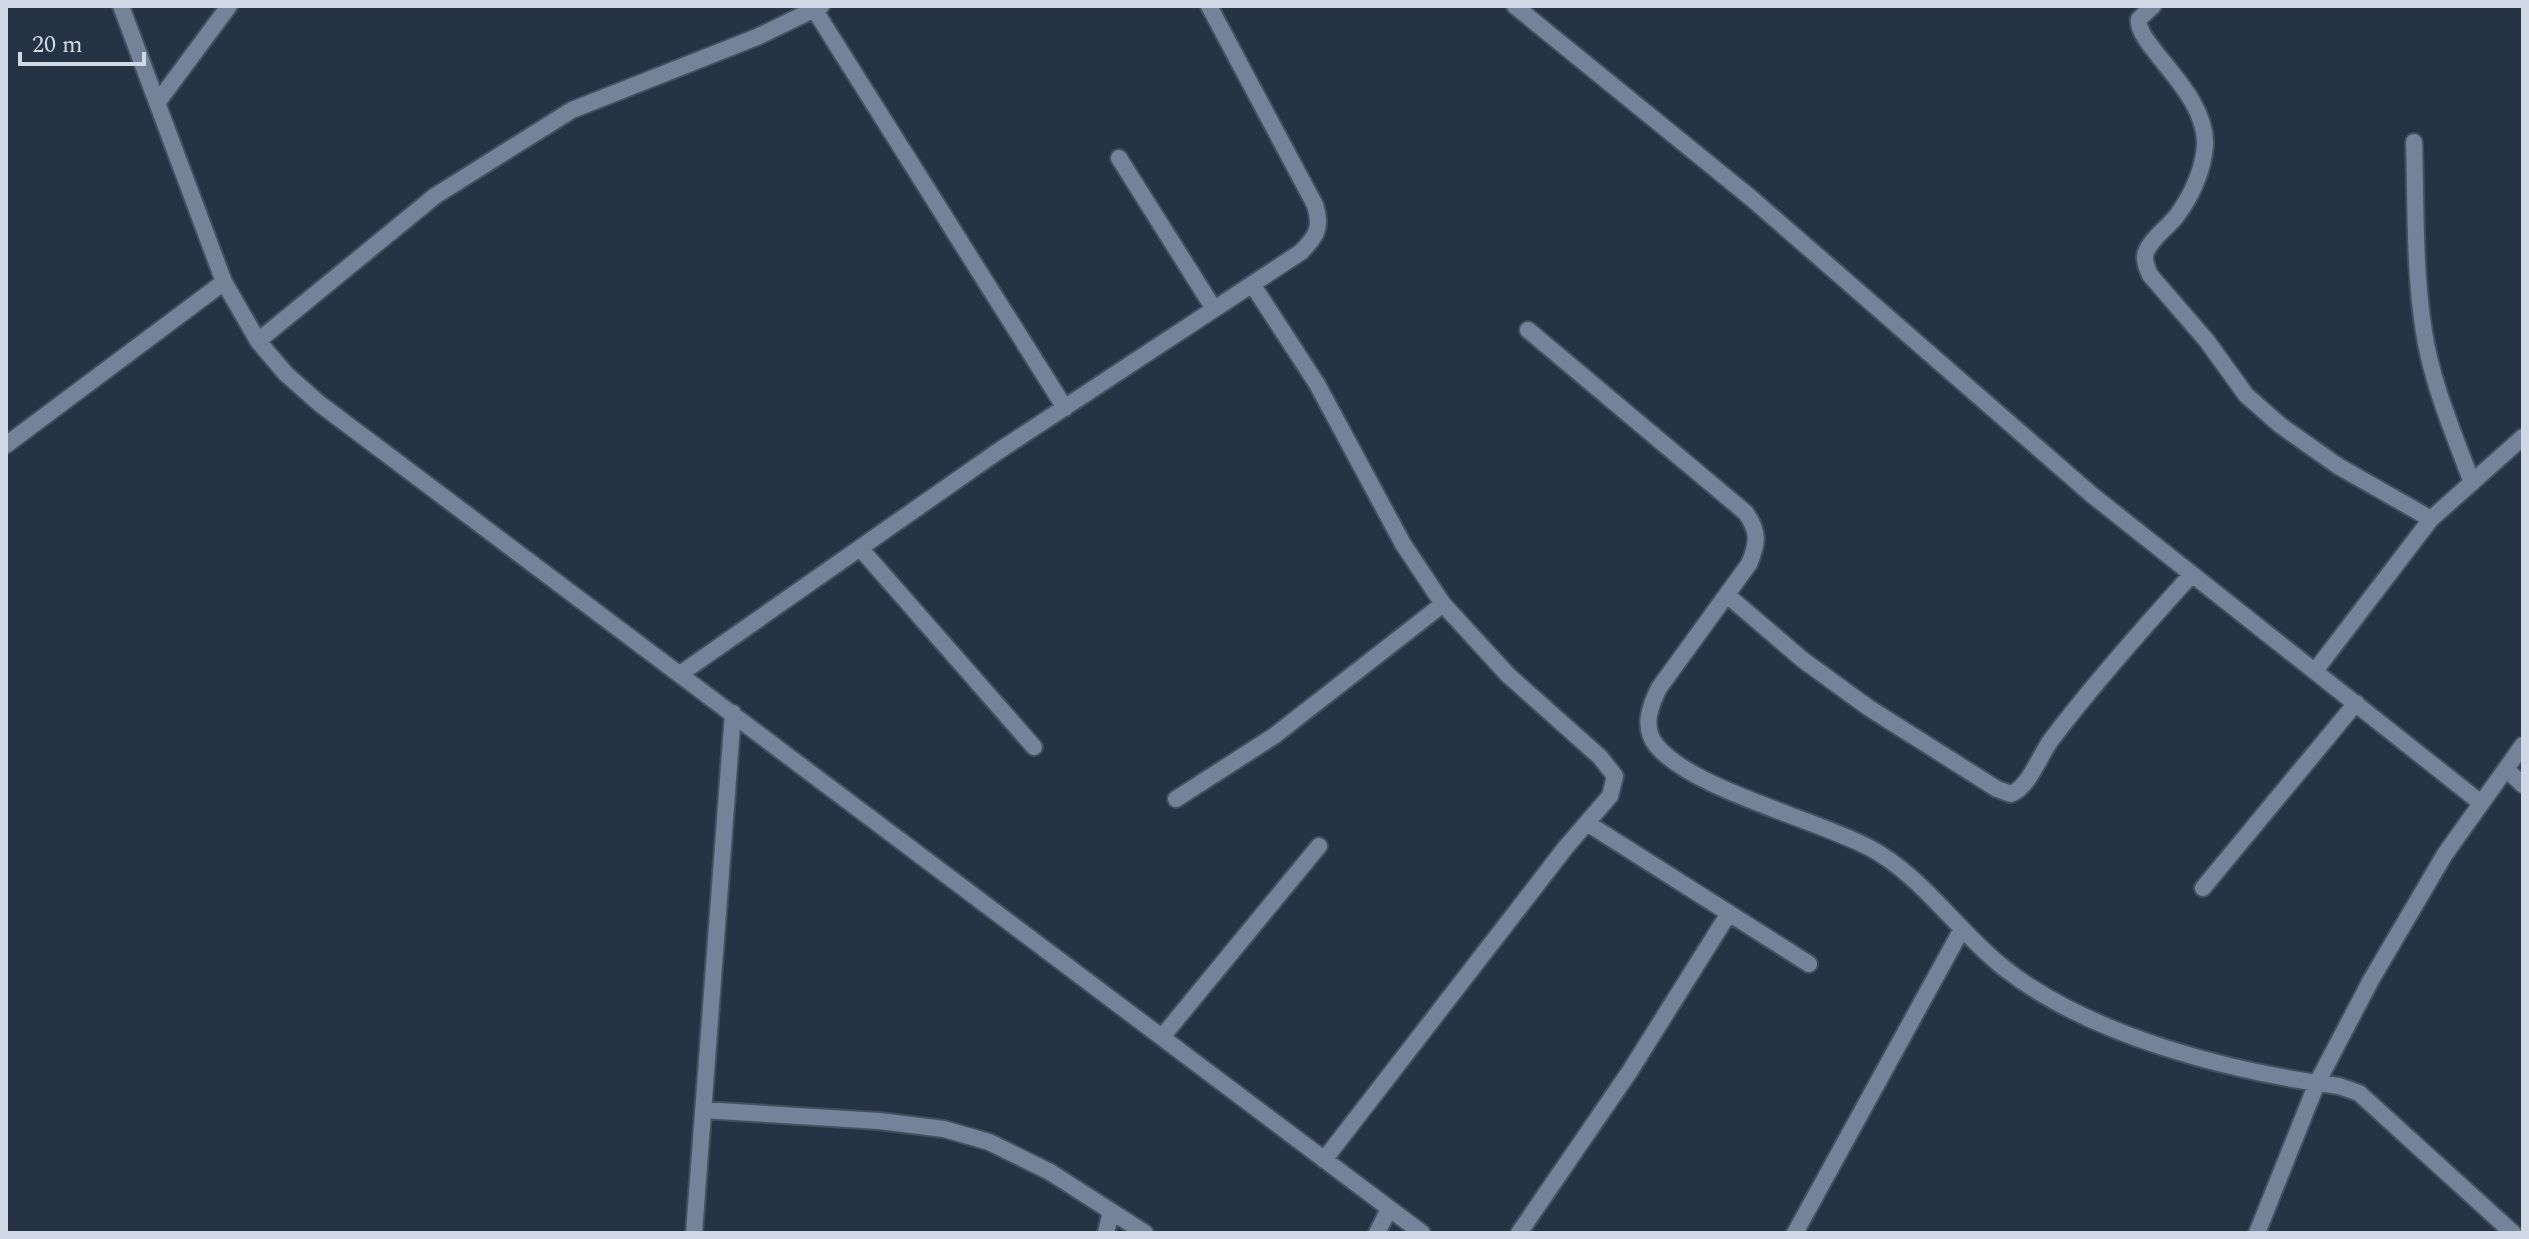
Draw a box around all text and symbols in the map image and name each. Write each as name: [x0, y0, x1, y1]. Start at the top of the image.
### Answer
scale bar: [20, 16, 144, 66]
text: 20 m: [32, 27, 83, 63]

